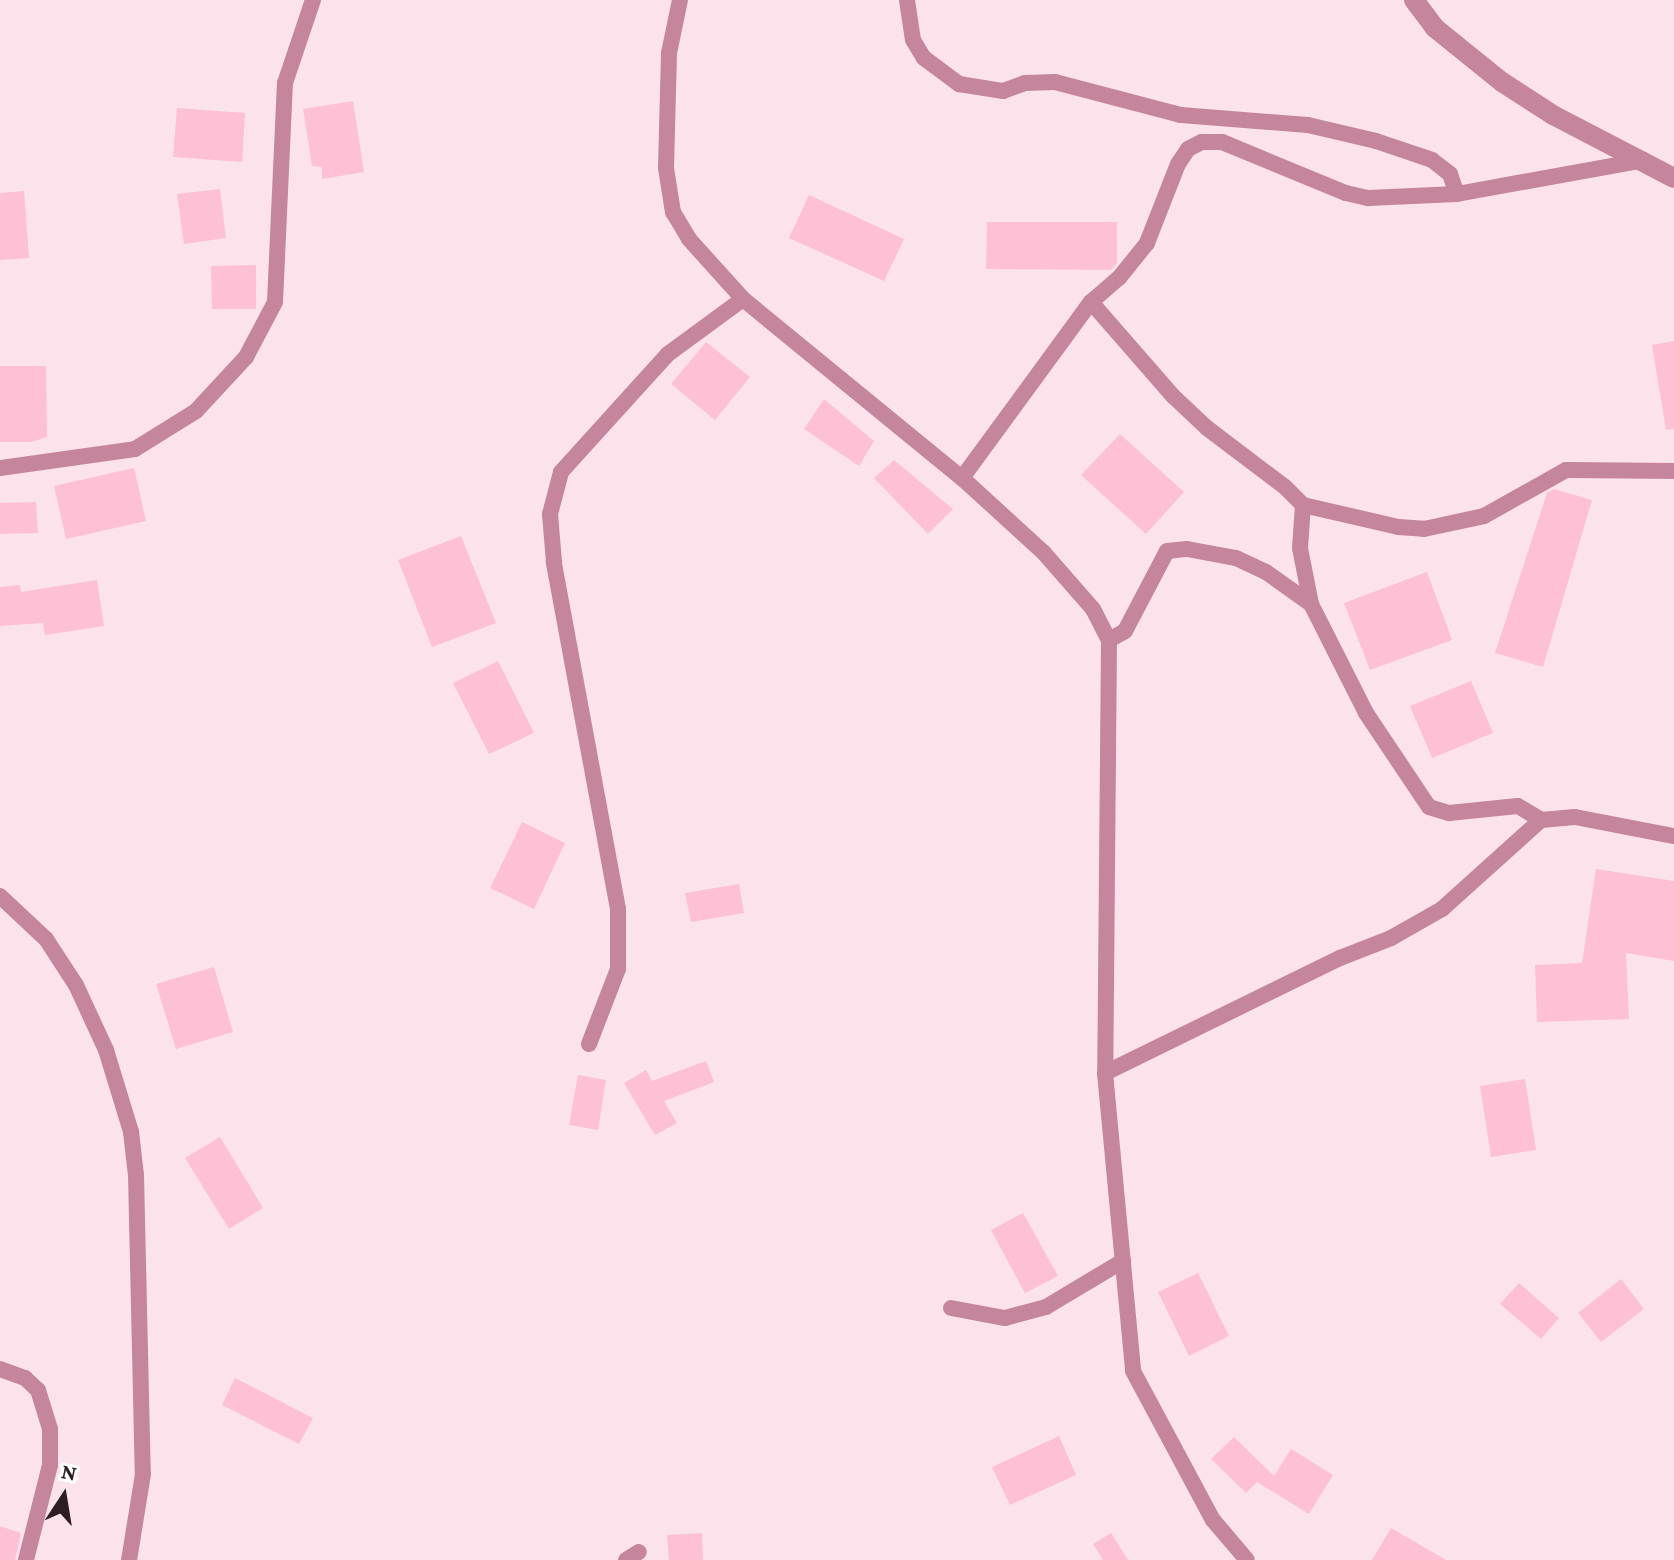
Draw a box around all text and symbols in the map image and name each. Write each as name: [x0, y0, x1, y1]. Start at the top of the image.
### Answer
north arrow: [24, 1456, 104, 1536]
text: N: [59, 1458, 79, 1486]

